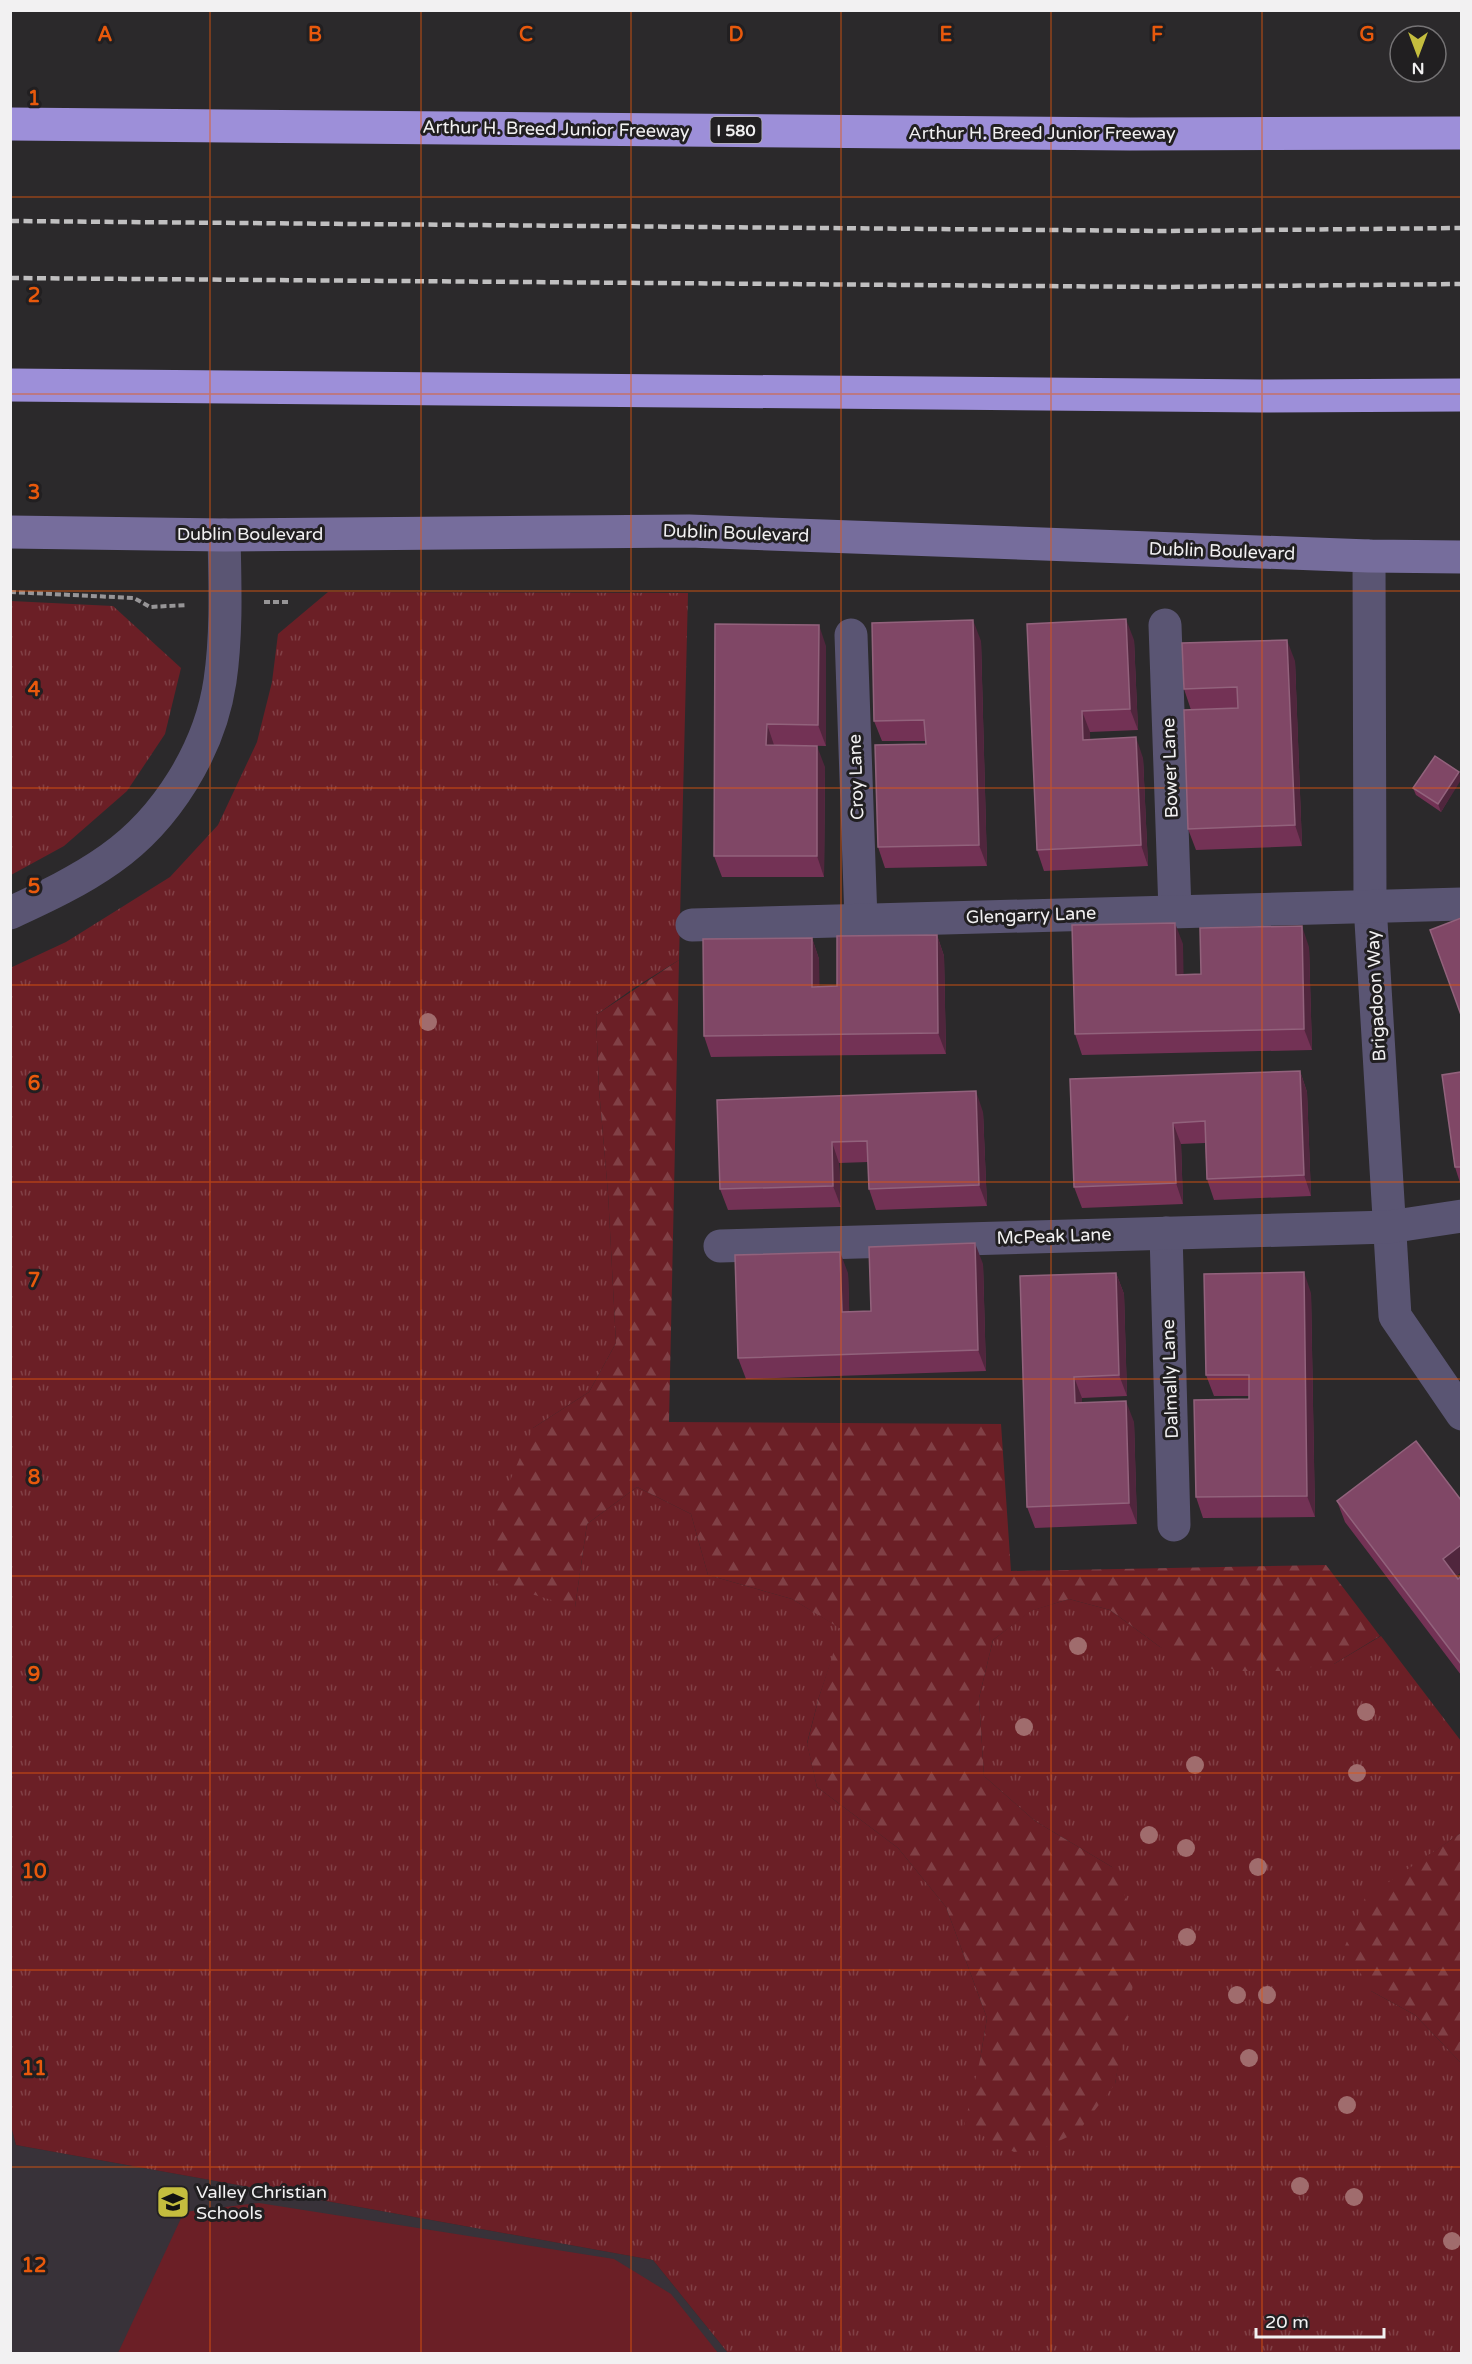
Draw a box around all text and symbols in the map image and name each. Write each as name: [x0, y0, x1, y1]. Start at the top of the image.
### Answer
text: A: [98, 23, 113, 47]
text: B: [308, 23, 322, 47]
text: C: [519, 23, 533, 47]
text: D: [728, 23, 744, 47]
text: E: [940, 23, 953, 47]
text: F: [1151, 23, 1163, 47]
text: G: [1359, 23, 1375, 47]
north arrow: [1388, 24, 1448, 84]
text: N: [1412, 58, 1424, 78]
text: 1: [28, 87, 40, 111]
street label: Arthur H. Breed Junior Freeway: [422, 116, 690, 142]
road number: I 580: [710, 117, 762, 143]
street label: Arthur H. Breed Junior Freeway: [908, 122, 1176, 144]
text: 2: [28, 284, 40, 308]
text: 3: [28, 481, 40, 505]
street label: Dublin Boulevard: [662, 519, 810, 547]
street label: Dublin Boulevard: [177, 523, 323, 545]
street label: Dublin Boulevard: [1148, 537, 1296, 565]
text: 4: [28, 678, 41, 702]
street label: Bower Lane: [1157, 717, 1183, 819]
street label: Croy Lane: [844, 734, 868, 820]
text: 5: [28, 875, 40, 899]
street label: Glengarry Lane: [965, 902, 1097, 928]
street label: Brigadoon Way: [1362, 930, 1390, 1062]
text: 6: [28, 1072, 40, 1096]
street label: McPeak Lane: [996, 1223, 1112, 1249]
text: 7: [28, 1269, 40, 1293]
street label: Dalmally Lane: [1157, 1319, 1183, 1439]
text: 8: [28, 1466, 40, 1490]
text: 9: [28, 1663, 40, 1687]
text: 10: [21, 1860, 47, 1884]
text: 11: [21, 2057, 47, 2081]
place label: Valley Christian Schools: [196, 2181, 327, 2224]
school or university icon: Valley Christian Schools: [155, 2184, 191, 2220]
text: 12: [21, 2254, 47, 2278]
scale bar: [1256, 2301, 1384, 2339]
text: 20 m: [1265, 2311, 1309, 2333]

